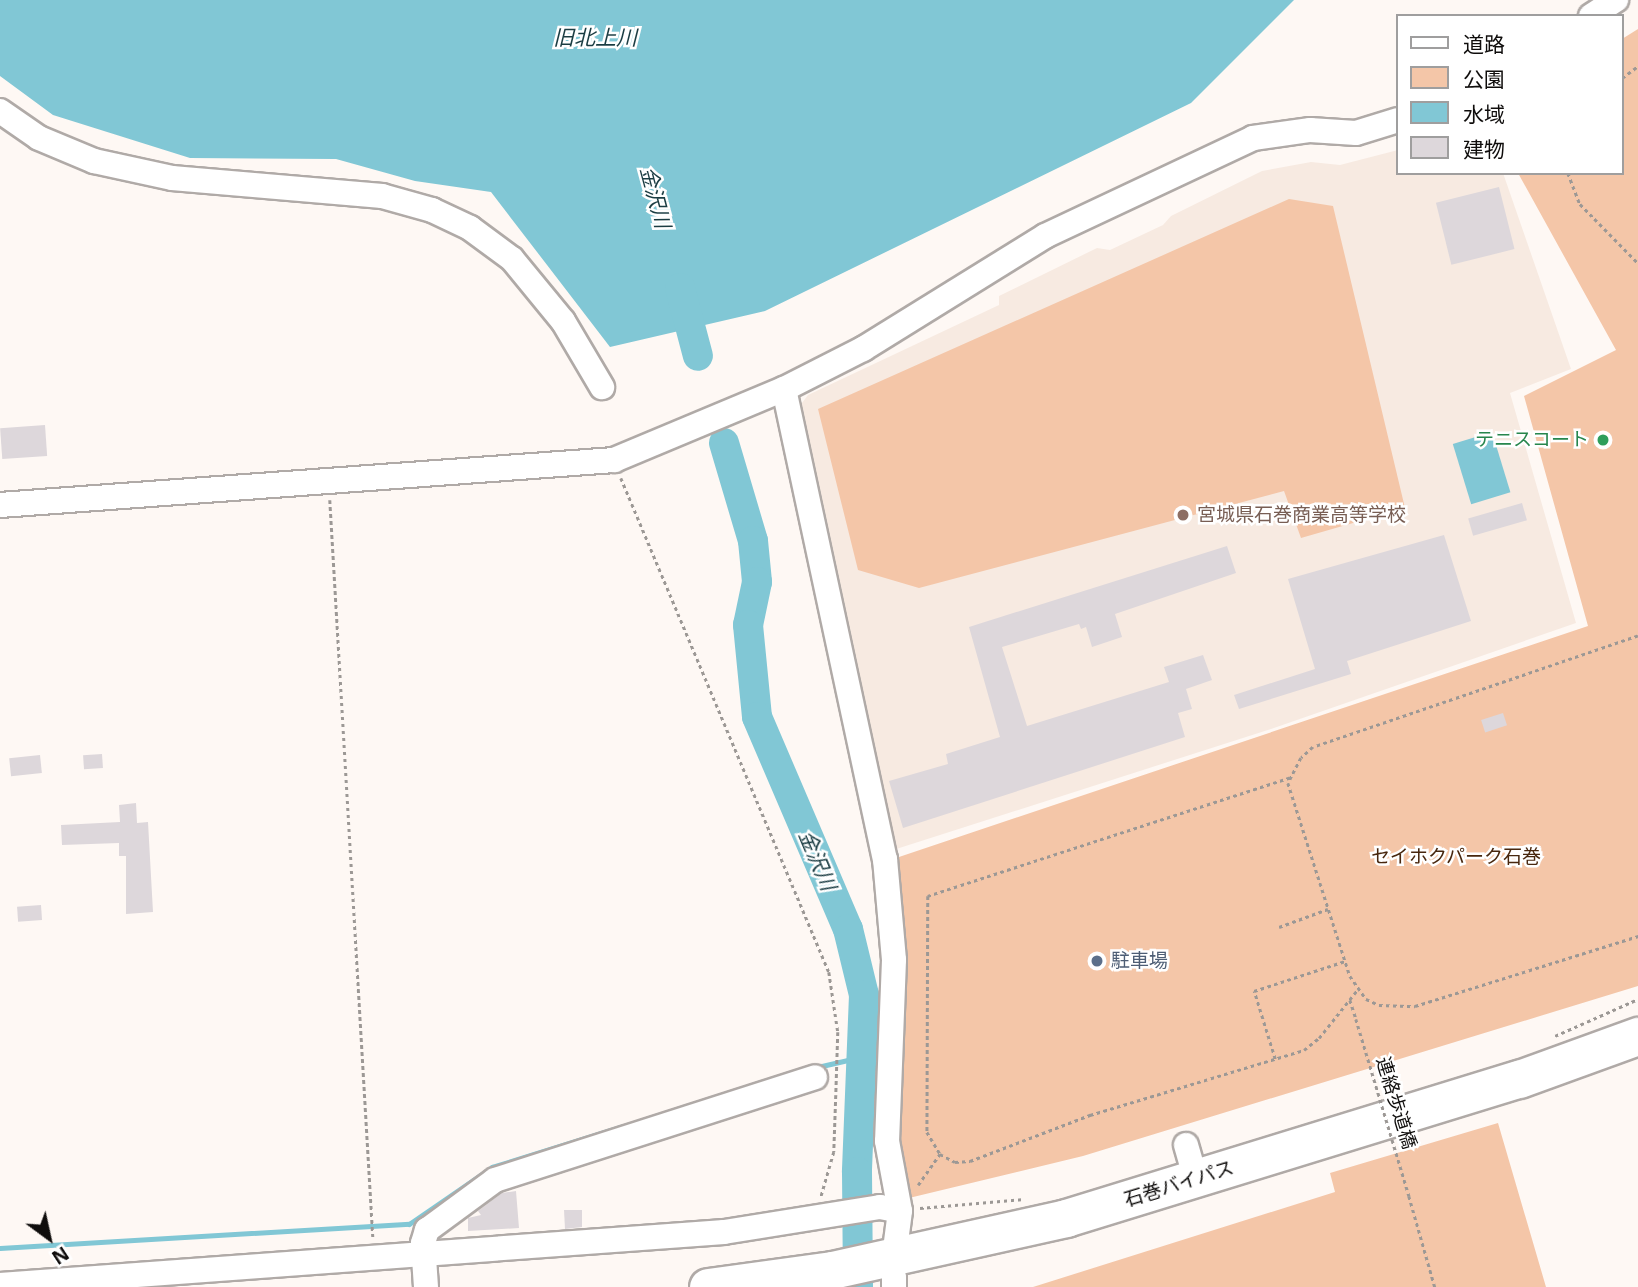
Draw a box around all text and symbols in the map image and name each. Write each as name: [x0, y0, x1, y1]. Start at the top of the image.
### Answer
legend: [1396, 14, 1624, 175]
water label: 旧北上川: [553, 24, 637, 50]
text: 道路: [1463, 30, 1505, 58]
text: 公園: [1463, 65, 1505, 93]
text: 水域: [1463, 100, 1505, 128]
text: 建物: [1463, 135, 1505, 163]
water label: 金沢川: [636, 163, 676, 231]
place label: テニスコート: [1475, 429, 1589, 451]
marker: テニスコート: [1595, 432, 1611, 448]
place label: 宮城県石巻商業高等学校: [1197, 504, 1406, 526]
marker: 宮城県石巻商業高等学校: [1175, 507, 1191, 523]
water label: 金沢川: [794, 826, 842, 894]
park label: セイホクパーク石巻: [1371, 846, 1541, 868]
place label: 駐車場: [1111, 950, 1168, 972]
marker: 駐車場: [1089, 953, 1105, 969]
street label: 連絡歩道橋: [1371, 1054, 1421, 1152]
street label: 石巻バイパス: [1121, 1156, 1237, 1212]
north arrow: [14, 1203, 84, 1273]
text: N: [47, 1240, 74, 1271]

